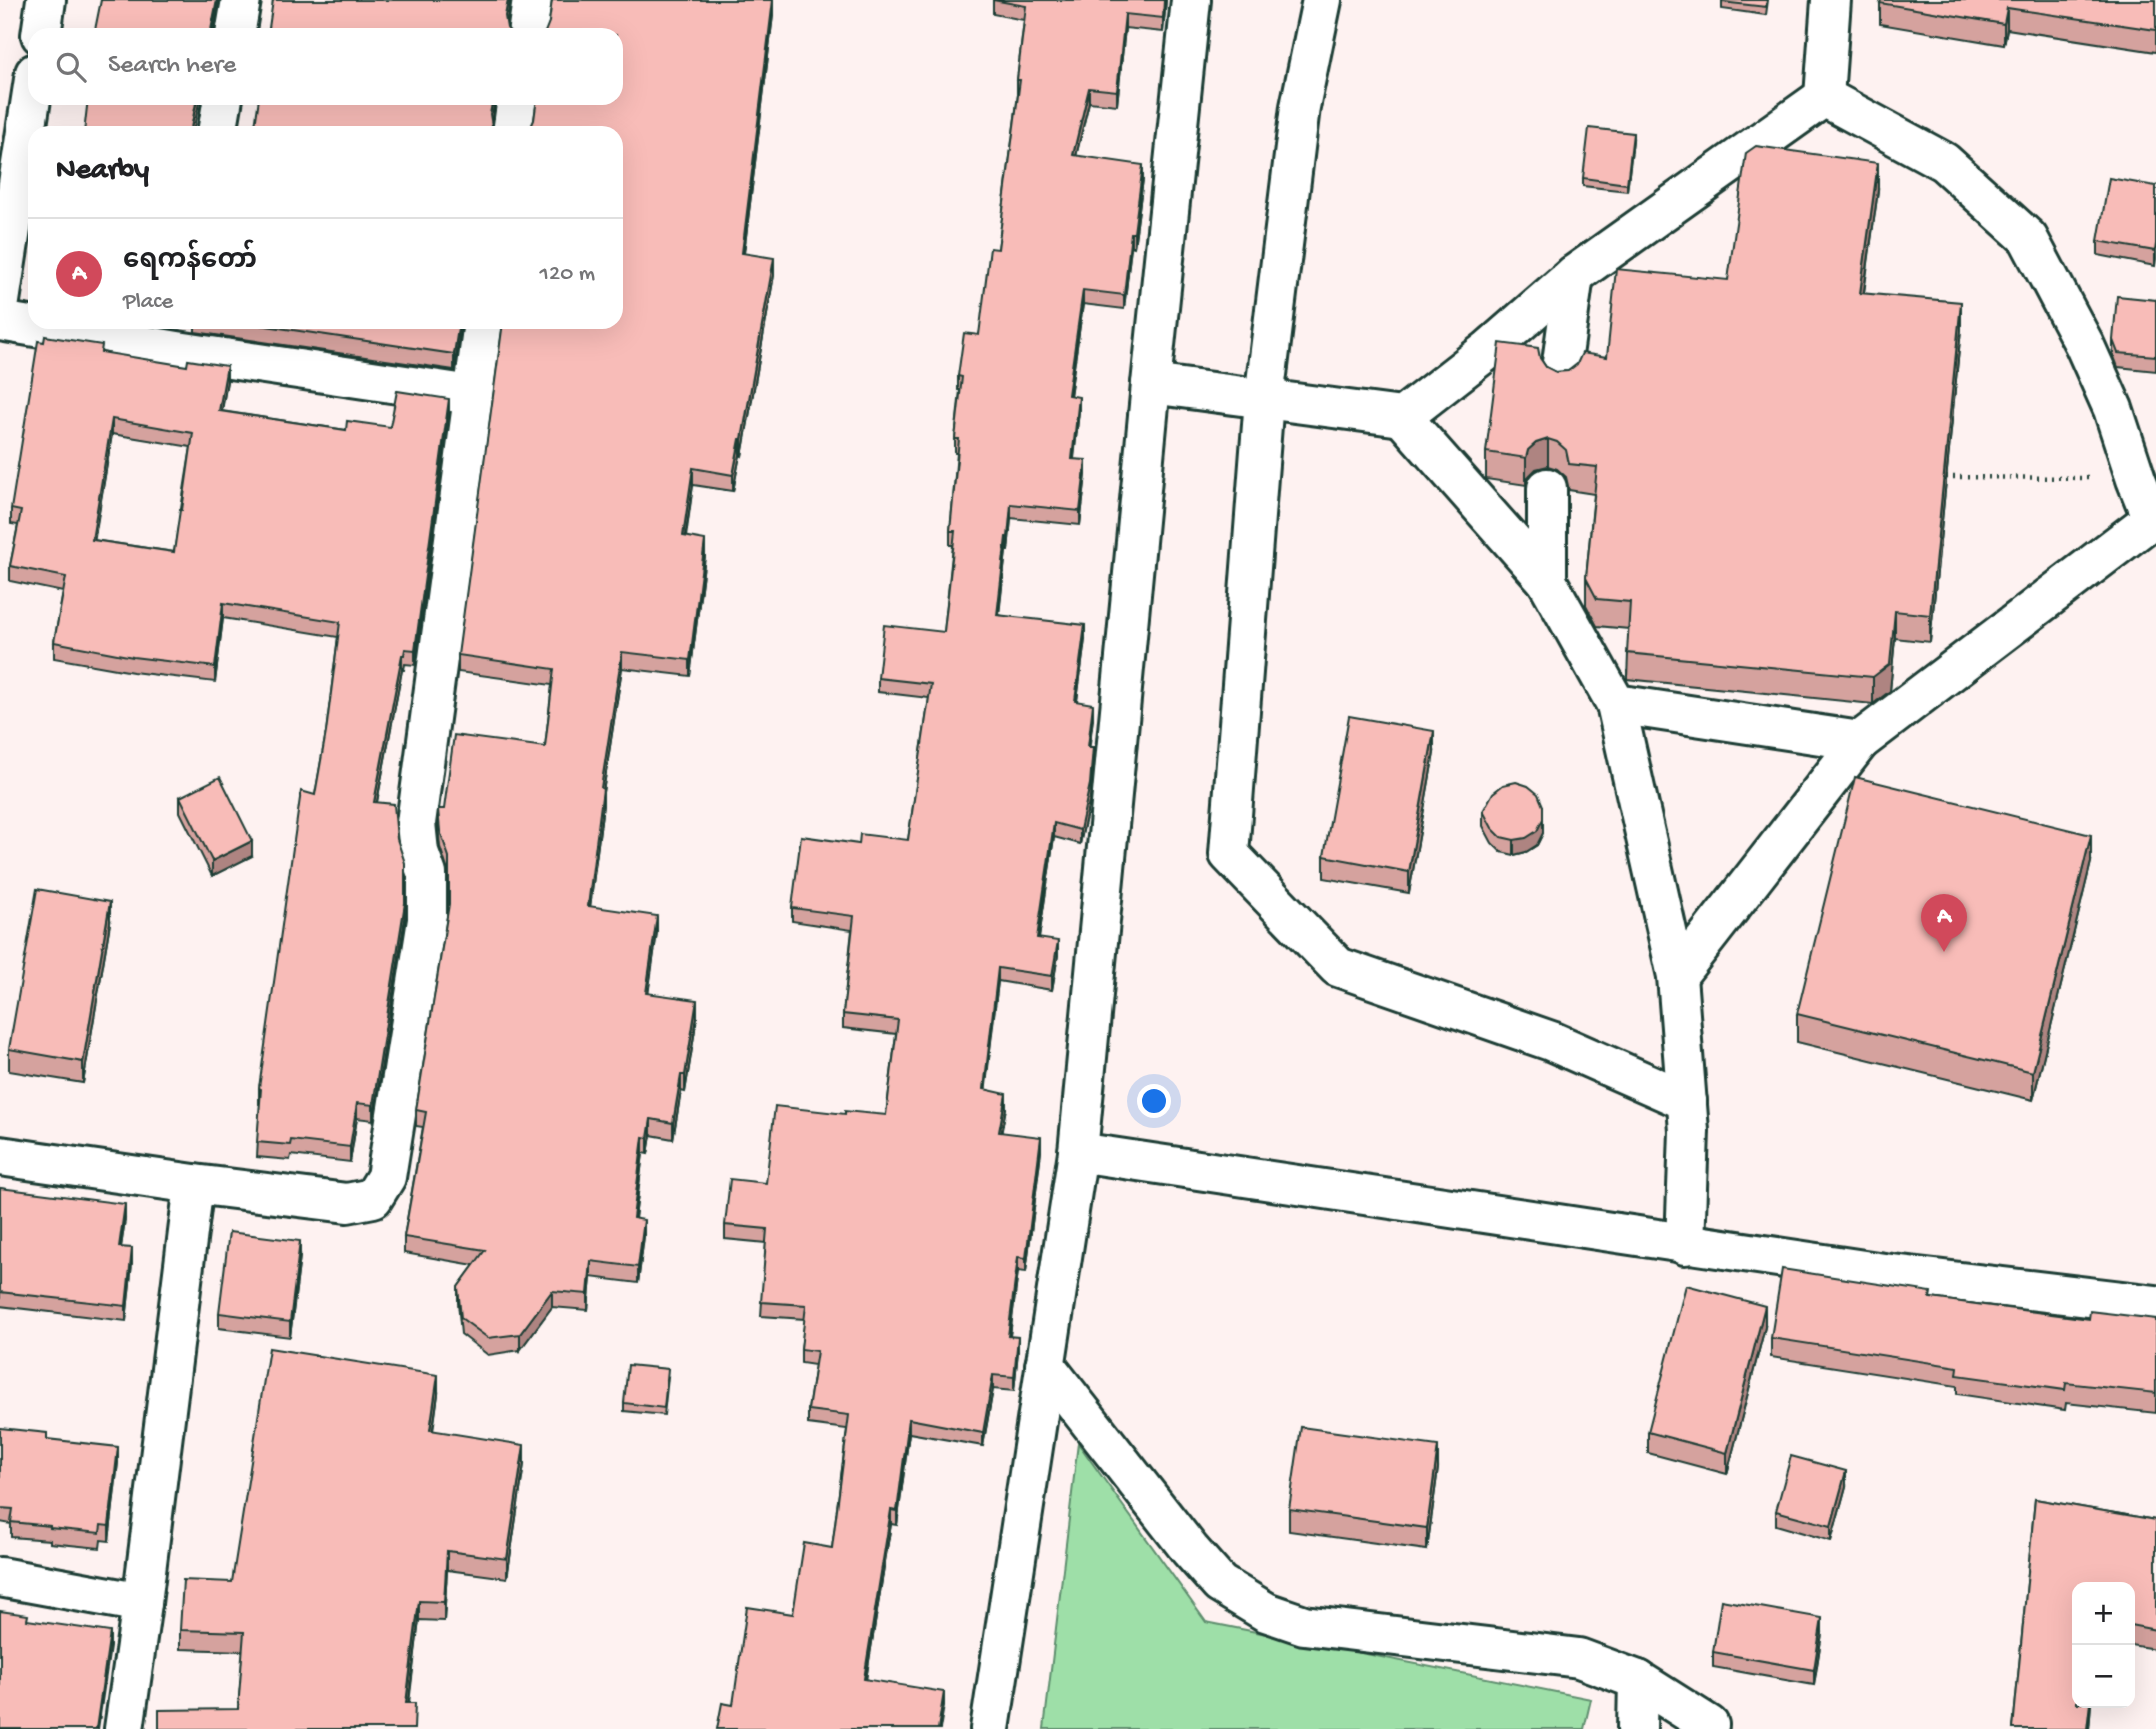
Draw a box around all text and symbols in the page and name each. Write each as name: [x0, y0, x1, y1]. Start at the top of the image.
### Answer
search box: [28, 28, 623, 105]
icon: search: [52, 48, 90, 86]
text: Search here: [108, 51, 236, 82]
text: Nearby: [56, 154, 149, 189]
text: ရေကန်တော်: [123, 247, 257, 278]
text: A: [72, 261, 86, 288]
text: 120 m: [540, 261, 595, 288]
text: Place: [123, 289, 173, 316]
pin: A: [1921, 894, 1967, 952]
your location: [1137, 1084, 1171, 1118]
map controls: [2072, 1582, 2135, 1708]
button: +: [2072, 1582, 2135, 1645]
button: −: [2072, 1645, 2135, 1708]

